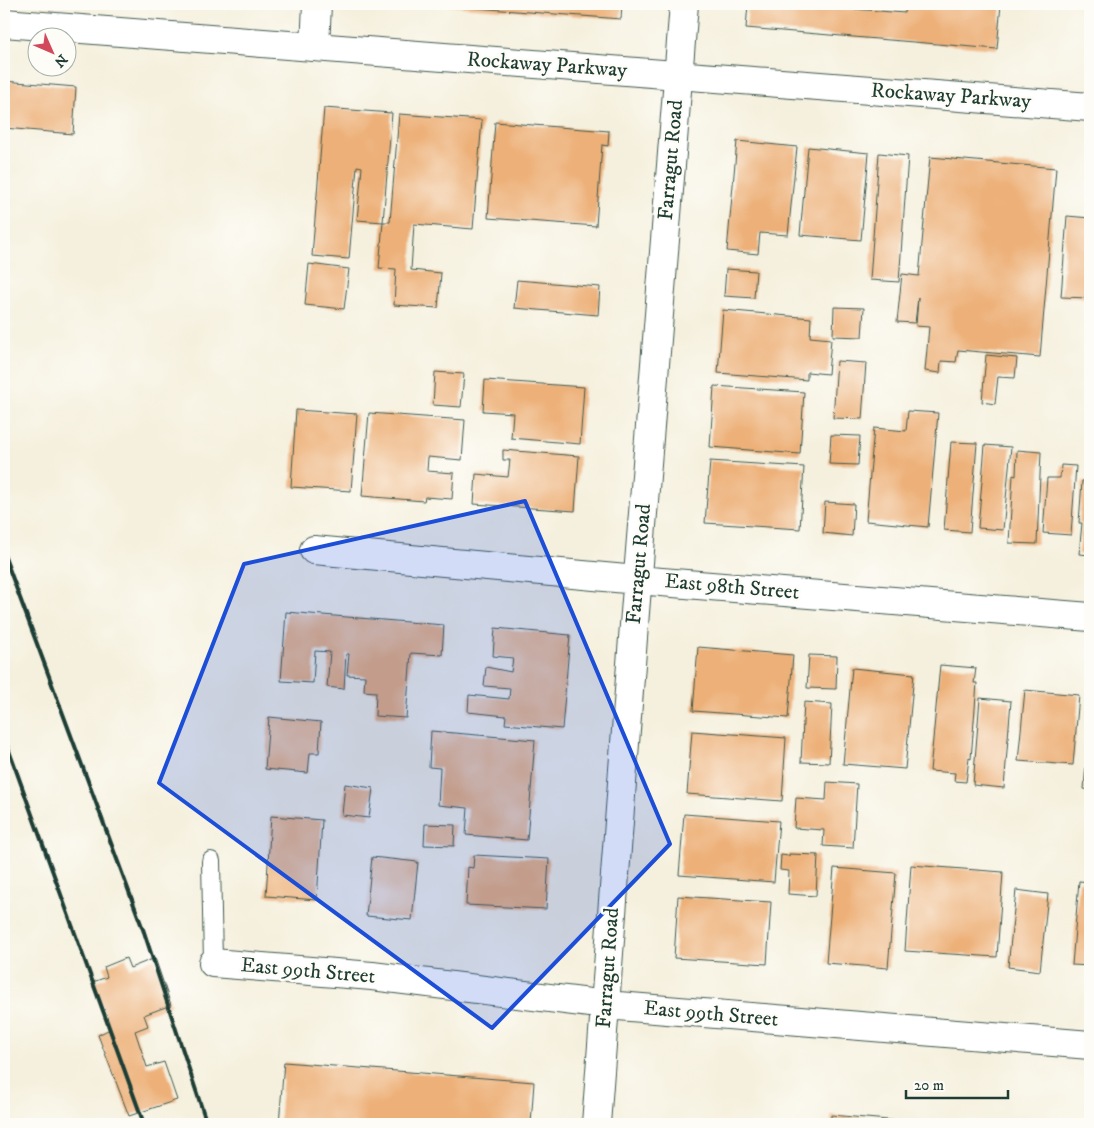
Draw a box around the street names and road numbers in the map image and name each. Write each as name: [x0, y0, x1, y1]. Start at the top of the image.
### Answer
street label: Rockaway Parkway: [466, 46, 629, 84]
street label: Rockaway Parkway: [870, 77, 1033, 115]
street label: Farragut Road: [653, 98, 689, 221]
street label: Farragut Road: [621, 502, 657, 625]
street label: East 98th Street: [664, 568, 801, 606]
street label: Farragut Road: [591, 906, 625, 1029]
street label: East 99th Street: [240, 952, 377, 990]
street label: East 99th Street: [643, 995, 780, 1033]

